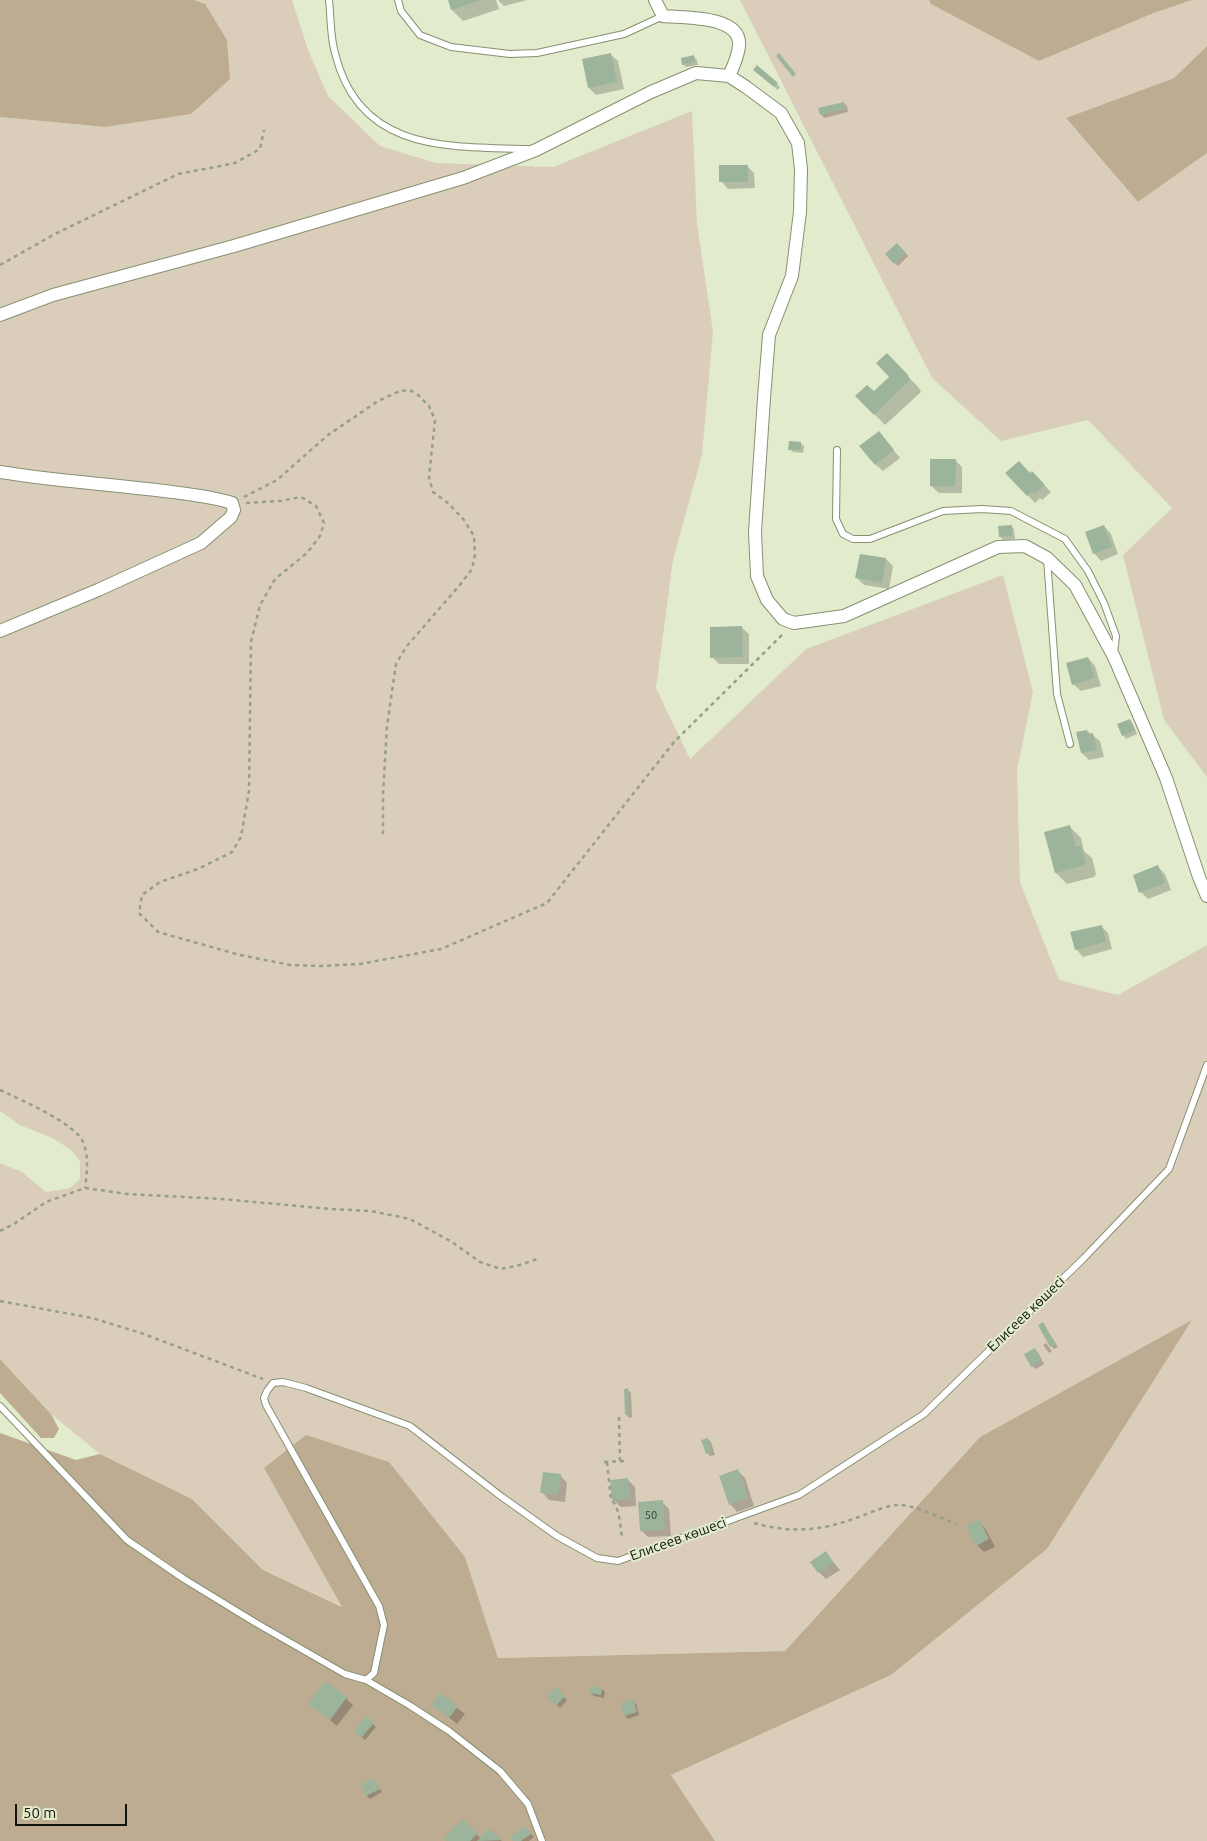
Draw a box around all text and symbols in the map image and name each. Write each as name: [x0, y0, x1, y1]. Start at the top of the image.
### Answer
street label: Елисеев көшесі: [984, 1273, 1068, 1355]
house number: 50: [645, 1508, 657, 1522]
street label: Елисеев көшесі: [628, 1514, 728, 1564]
scale bar: [18, 1794, 130, 1826]
text: 50 m: [23, 1804, 56, 1821]

